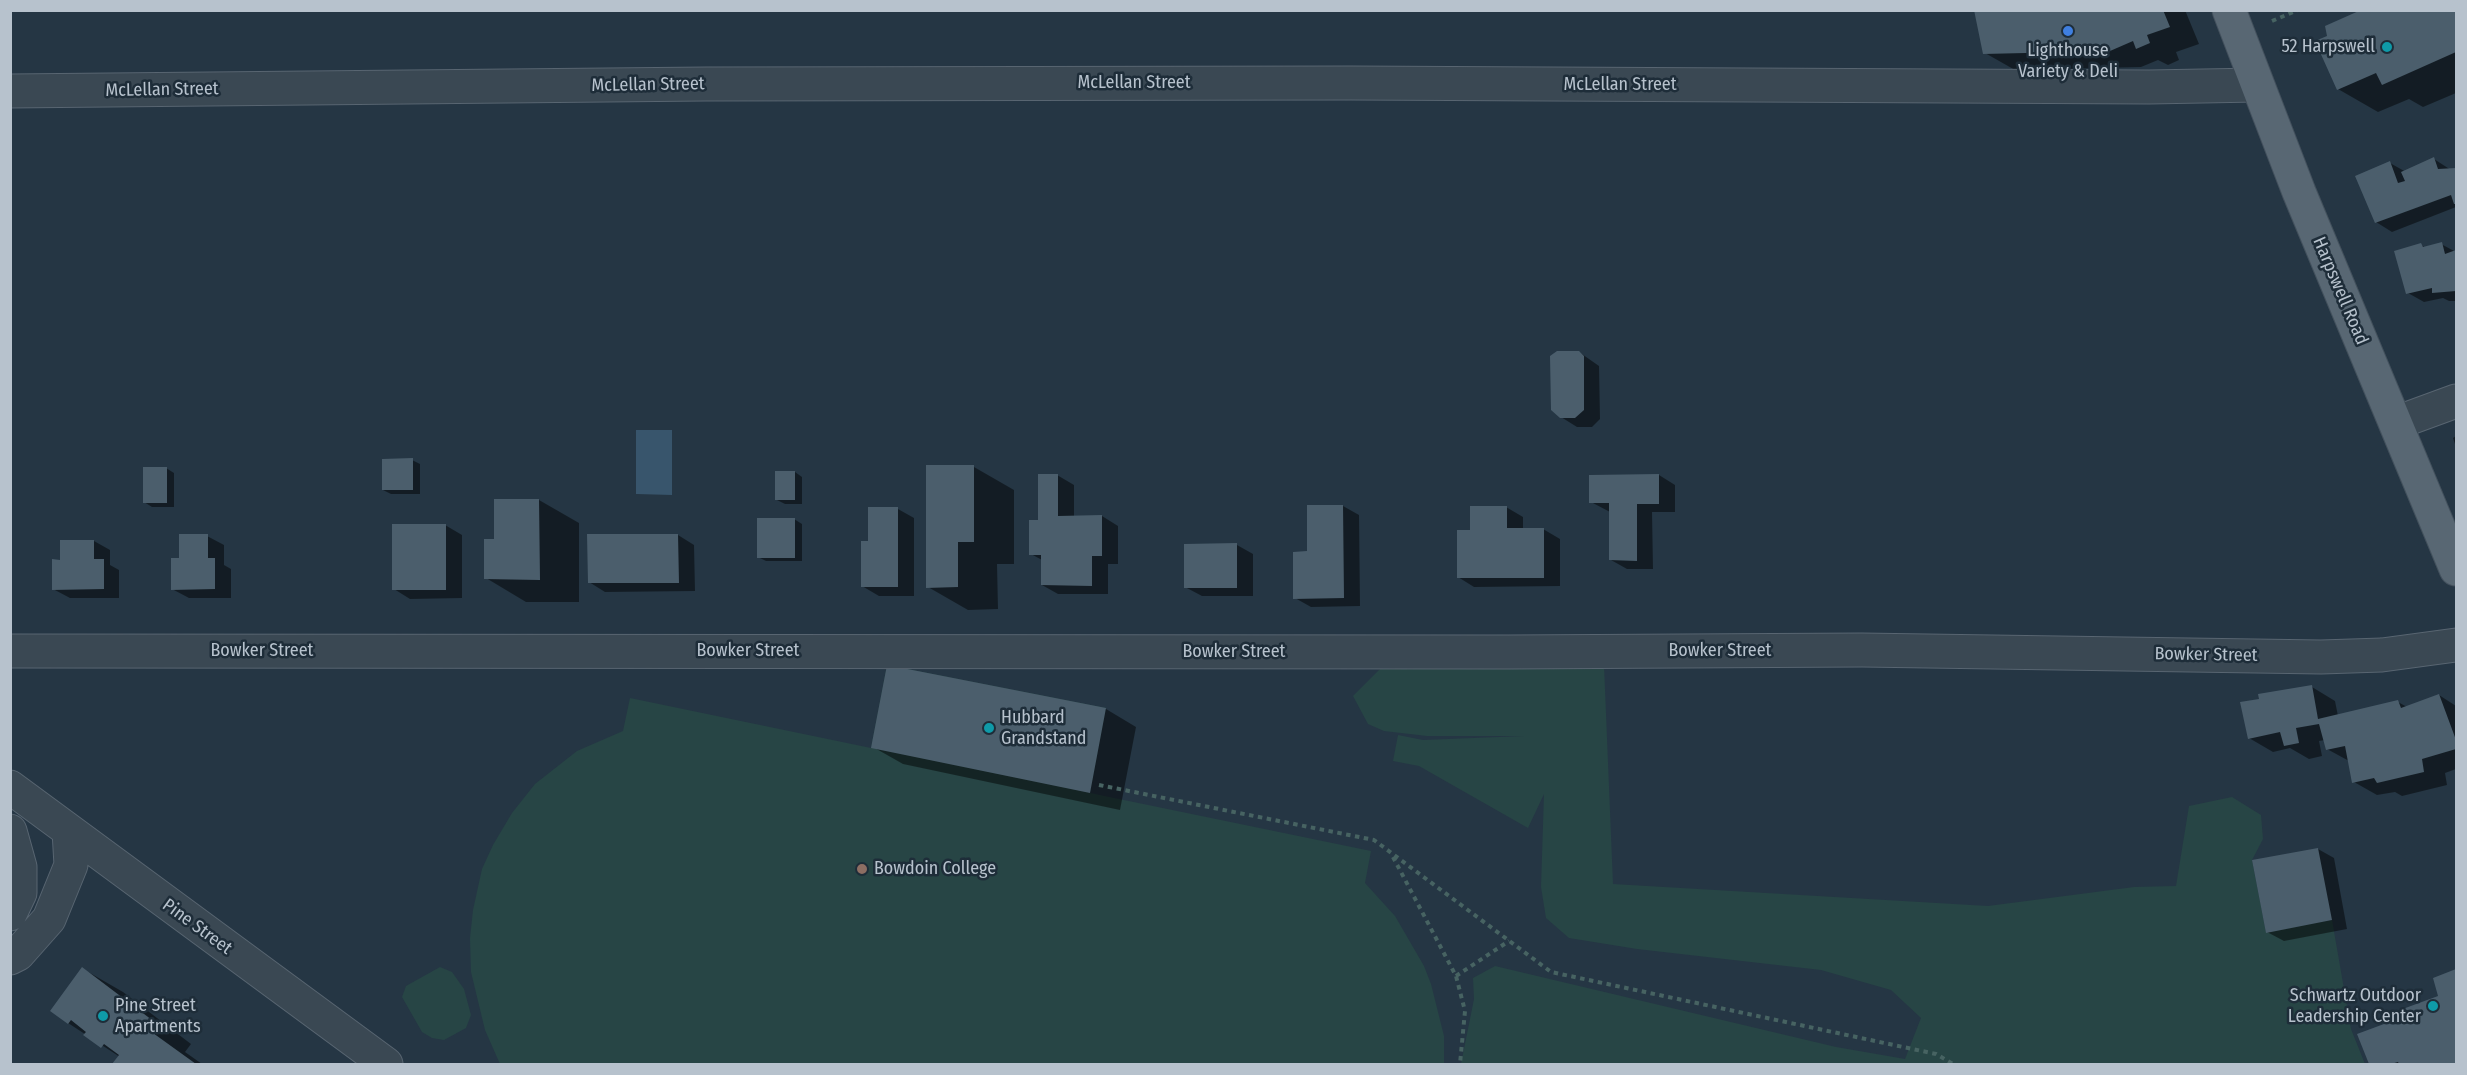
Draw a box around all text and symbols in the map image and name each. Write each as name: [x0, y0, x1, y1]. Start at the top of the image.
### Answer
marker: Lighthouse Variety & Deli: [2061, 24, 2075, 38]
place label: 52 Harpswell: [2281, 36, 2375, 58]
place label: Lighthouse Variety & Deli: [2018, 40, 2118, 82]
marker: 52 Harpswell: [2380, 40, 2394, 54]
street label: McLellan Street: [1077, 72, 1191, 94]
street label: McLellan Street: [591, 73, 705, 97]
street label: McLellan Street: [1563, 74, 1677, 96]
street label: McLellan Street: [105, 78, 219, 102]
street label: Harpswell Road: [2308, 234, 2372, 348]
street label: Bowker Street: [211, 640, 313, 662]
street label: Bowker Street: [697, 640, 799, 662]
street label: Bowker Street: [1669, 640, 1771, 662]
street label: Bowker Street: [1183, 641, 1285, 663]
street label: Bowker Street: [2154, 643, 2258, 667]
place label: Hubbard Grandstand: [1001, 707, 1086, 750]
marker: Hubbard Grandstand: [982, 721, 996, 735]
place label: Bowdoin College: [874, 858, 996, 880]
marker: Bowdoin College: [855, 862, 869, 876]
street label: Pine Street: [158, 895, 236, 959]
place label: Schwartz Outdoor Leadership Center: [2288, 985, 2421, 1028]
place label: Pine Street Apartments: [115, 995, 201, 1038]
marker: Schwartz Outdoor Leadership Center: [2426, 999, 2440, 1013]
marker: Pine Street Apartments: [96, 1009, 110, 1023]

